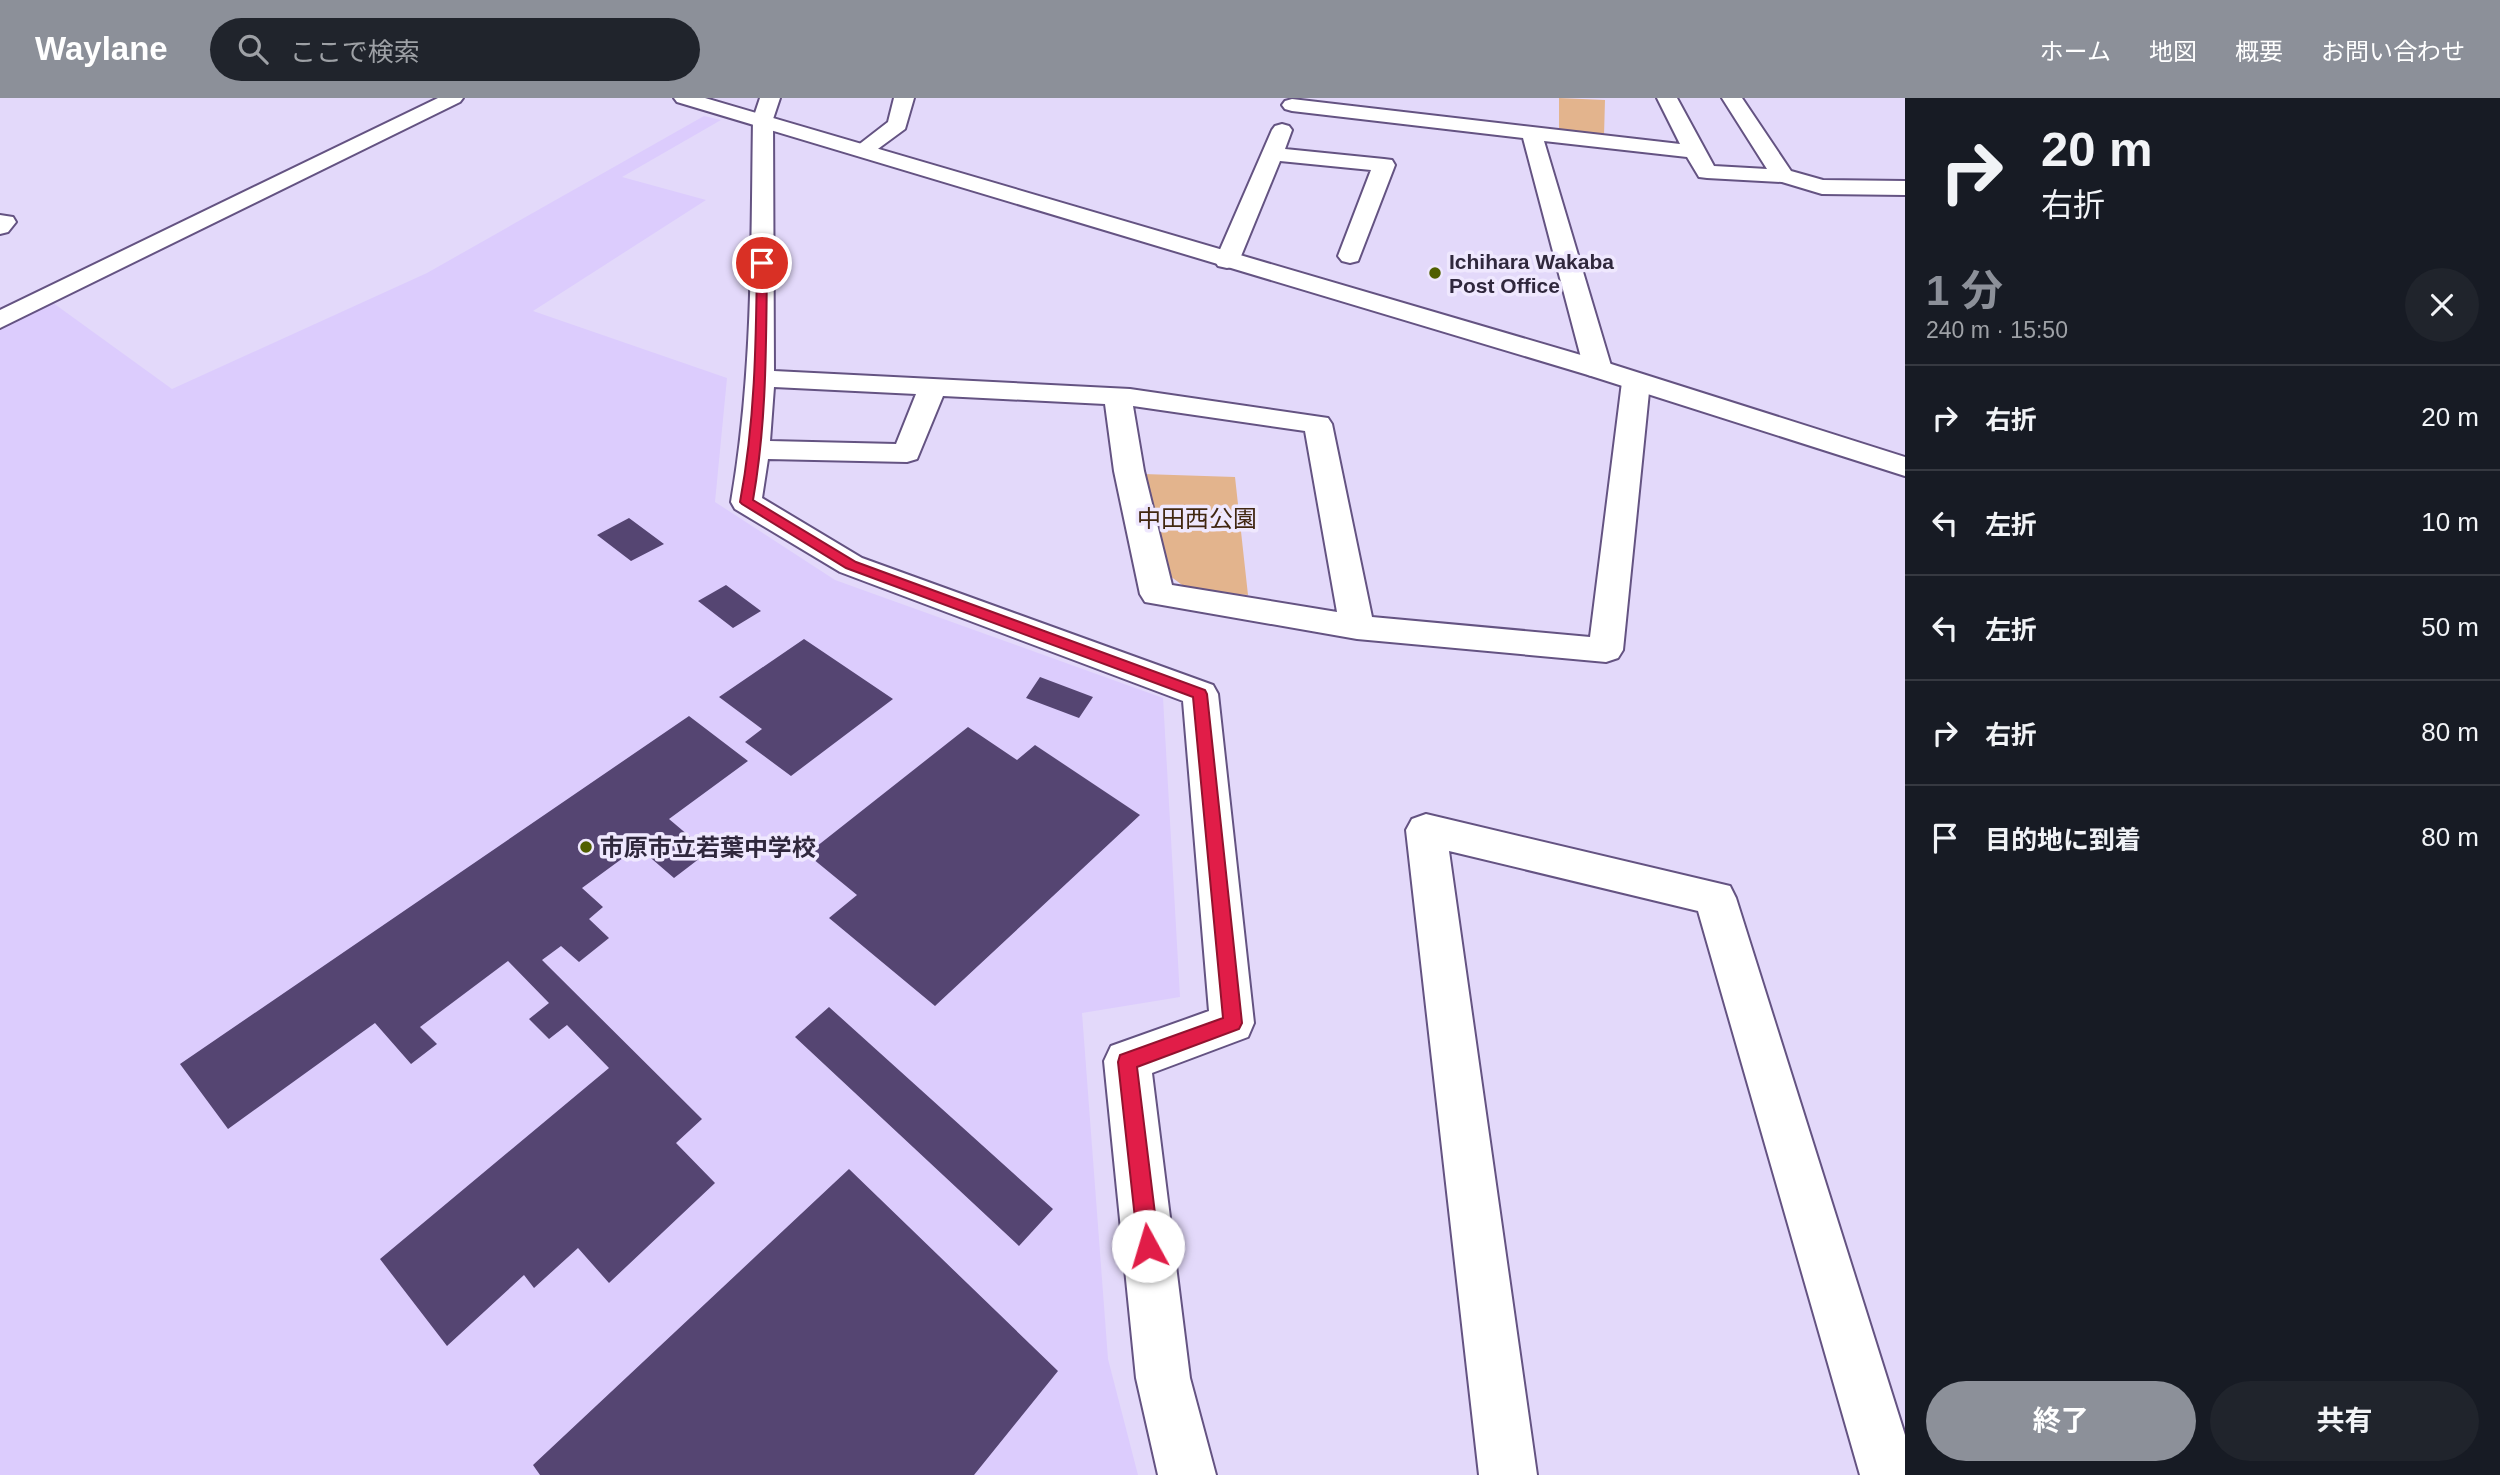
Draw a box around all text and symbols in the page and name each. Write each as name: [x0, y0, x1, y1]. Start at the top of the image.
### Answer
search box: [210, 18, 700, 81]
text: Waylane: [35, 30, 168, 67]
icon: search: [234, 30, 272, 68]
text: ここで検索: [290, 37, 420, 67]
text: ホーム: [2040, 38, 2111, 65]
text: 地図: [2149, 38, 2197, 65]
text: 概要: [2235, 38, 2283, 65]
text: お問い合わせ: [2321, 38, 2465, 65]
text: 20 m: [2041, 122, 2153, 176]
icon: right: [1926, 126, 2017, 217]
text: 右折: [2041, 187, 2105, 223]
pin: [732, 233, 792, 293]
icon: arrive: [743, 244, 781, 282]
place label: Ichihara Wakaba Post Office: [1449, 250, 1614, 297]
marker: Ichihara Wakaba Post Office: [1427, 265, 1443, 281]
text: 1 分: [1926, 267, 2003, 314]
button: close: [2405, 268, 2479, 342]
text: 240 m · 15:50: [1926, 317, 2068, 343]
icon: right: [1926, 399, 1964, 437]
text: 20 m: [2421, 402, 2479, 432]
text: 右折: [1985, 405, 2037, 435]
icon: left: [1926, 504, 1964, 542]
park label: 中田西公園: [1137, 505, 1257, 532]
text: 10 m: [2421, 507, 2479, 537]
text: 左折: [1985, 510, 2037, 540]
icon: left: [1926, 609, 1964, 647]
text: 50 m: [2421, 612, 2479, 642]
text: 左折: [1985, 615, 2037, 645]
icon: right: [1926, 714, 1964, 752]
text: 80 m: [2421, 717, 2479, 747]
text: 右折: [1985, 720, 2037, 750]
icon: arrive: [1926, 819, 1964, 857]
text: 80 m: [2421, 822, 2479, 852]
text: 目的地に到着: [1985, 825, 2141, 855]
place label: 市原市立若葉中学校: [600, 834, 816, 861]
marker: 市原市立若葉中学校: [578, 839, 594, 855]
position arrow: [1111, 1209, 1185, 1283]
button: 終了: [1926, 1381, 2196, 1461]
button: 共有: [2210, 1381, 2479, 1461]

